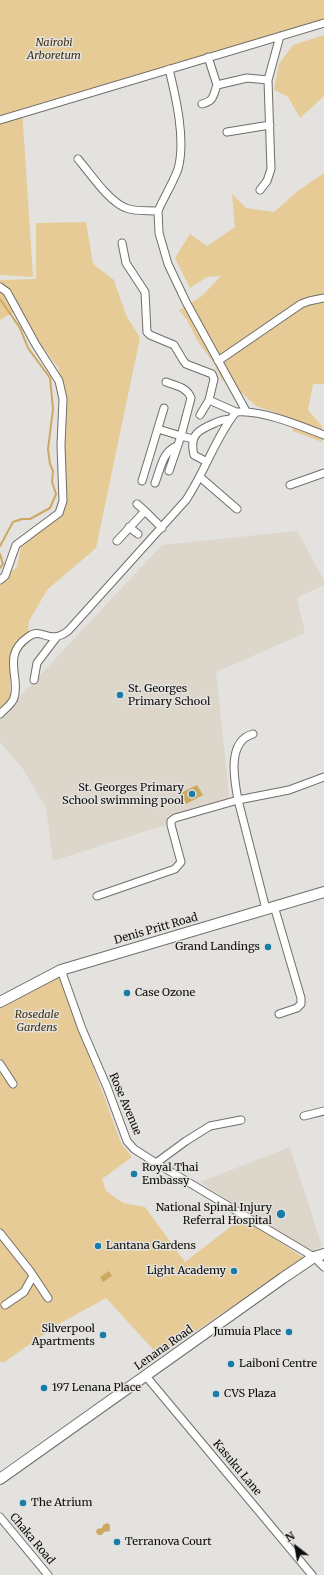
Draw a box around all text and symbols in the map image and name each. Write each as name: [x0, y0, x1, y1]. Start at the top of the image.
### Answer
park label: Nairobi Arboretum: [27, 36, 81, 62]
place label: St. Georges Primary School: [128, 682, 210, 708]
marker: St. Georges Primary School: [115, 690, 125, 700]
place label: St. Georges Primary School swimming pool: [62, 781, 184, 807]
marker: St. Georges Primary School swimming pool: [187, 789, 197, 799]
street label: Denis Pritt Road: [113, 911, 199, 947]
place label: Grand Landings: [175, 940, 260, 954]
marker: Grand Landings: [263, 942, 273, 952]
place label: Case Ozone: [135, 986, 195, 1000]
marker: Case Ozone: [122, 988, 132, 998]
park label: Rosedale Gardens: [15, 1008, 59, 1034]
street label: Rose Avenue: [106, 1071, 144, 1137]
place label: Royal Thai Embassy: [142, 1161, 199, 1187]
marker: Royal Thai Embassy: [129, 1169, 139, 1179]
place label: National Spinal Injury Referral Hospital: [156, 1201, 272, 1227]
marker: National Spinal Injury Referral Hospital: [275, 1208, 287, 1220]
place label: Lantana Gardens: [106, 1239, 196, 1253]
marker: Lantana Gardens: [93, 1241, 103, 1251]
place label: Light Academy: [147, 1264, 226, 1278]
marker: Light Academy: [229, 1266, 239, 1276]
place label: Silverpool Apartments: [32, 1322, 95, 1348]
street label: Lenana Road: [132, 1323, 196, 1373]
place label: Jumuia Place: [213, 1325, 281, 1339]
marker: Jumuia Place: [284, 1327, 294, 1337]
marker: Silverpool Apartments: [98, 1330, 108, 1340]
place label: Laiboni Centre: [239, 1357, 317, 1371]
marker: Laiboni Centre: [226, 1359, 236, 1369]
place label: 197 Lenana Place: [52, 1381, 141, 1395]
marker: 197 Lenana Place: [39, 1383, 49, 1393]
place label: CVS Plaza: [224, 1387, 276, 1401]
marker: CVS Plaza: [211, 1389, 221, 1399]
street label: Kasuku Lane: [210, 1438, 264, 1498]
place label: The Atrium: [31, 1496, 92, 1510]
marker: The Atrium: [18, 1498, 28, 1508]
street label: Chaka Road: [7, 1511, 57, 1567]
north arrow: [276, 1527, 316, 1567]
text: N: [282, 1528, 297, 1545]
place label: Terranova Court: [125, 1535, 212, 1549]
marker: Terranova Court: [112, 1537, 122, 1547]

